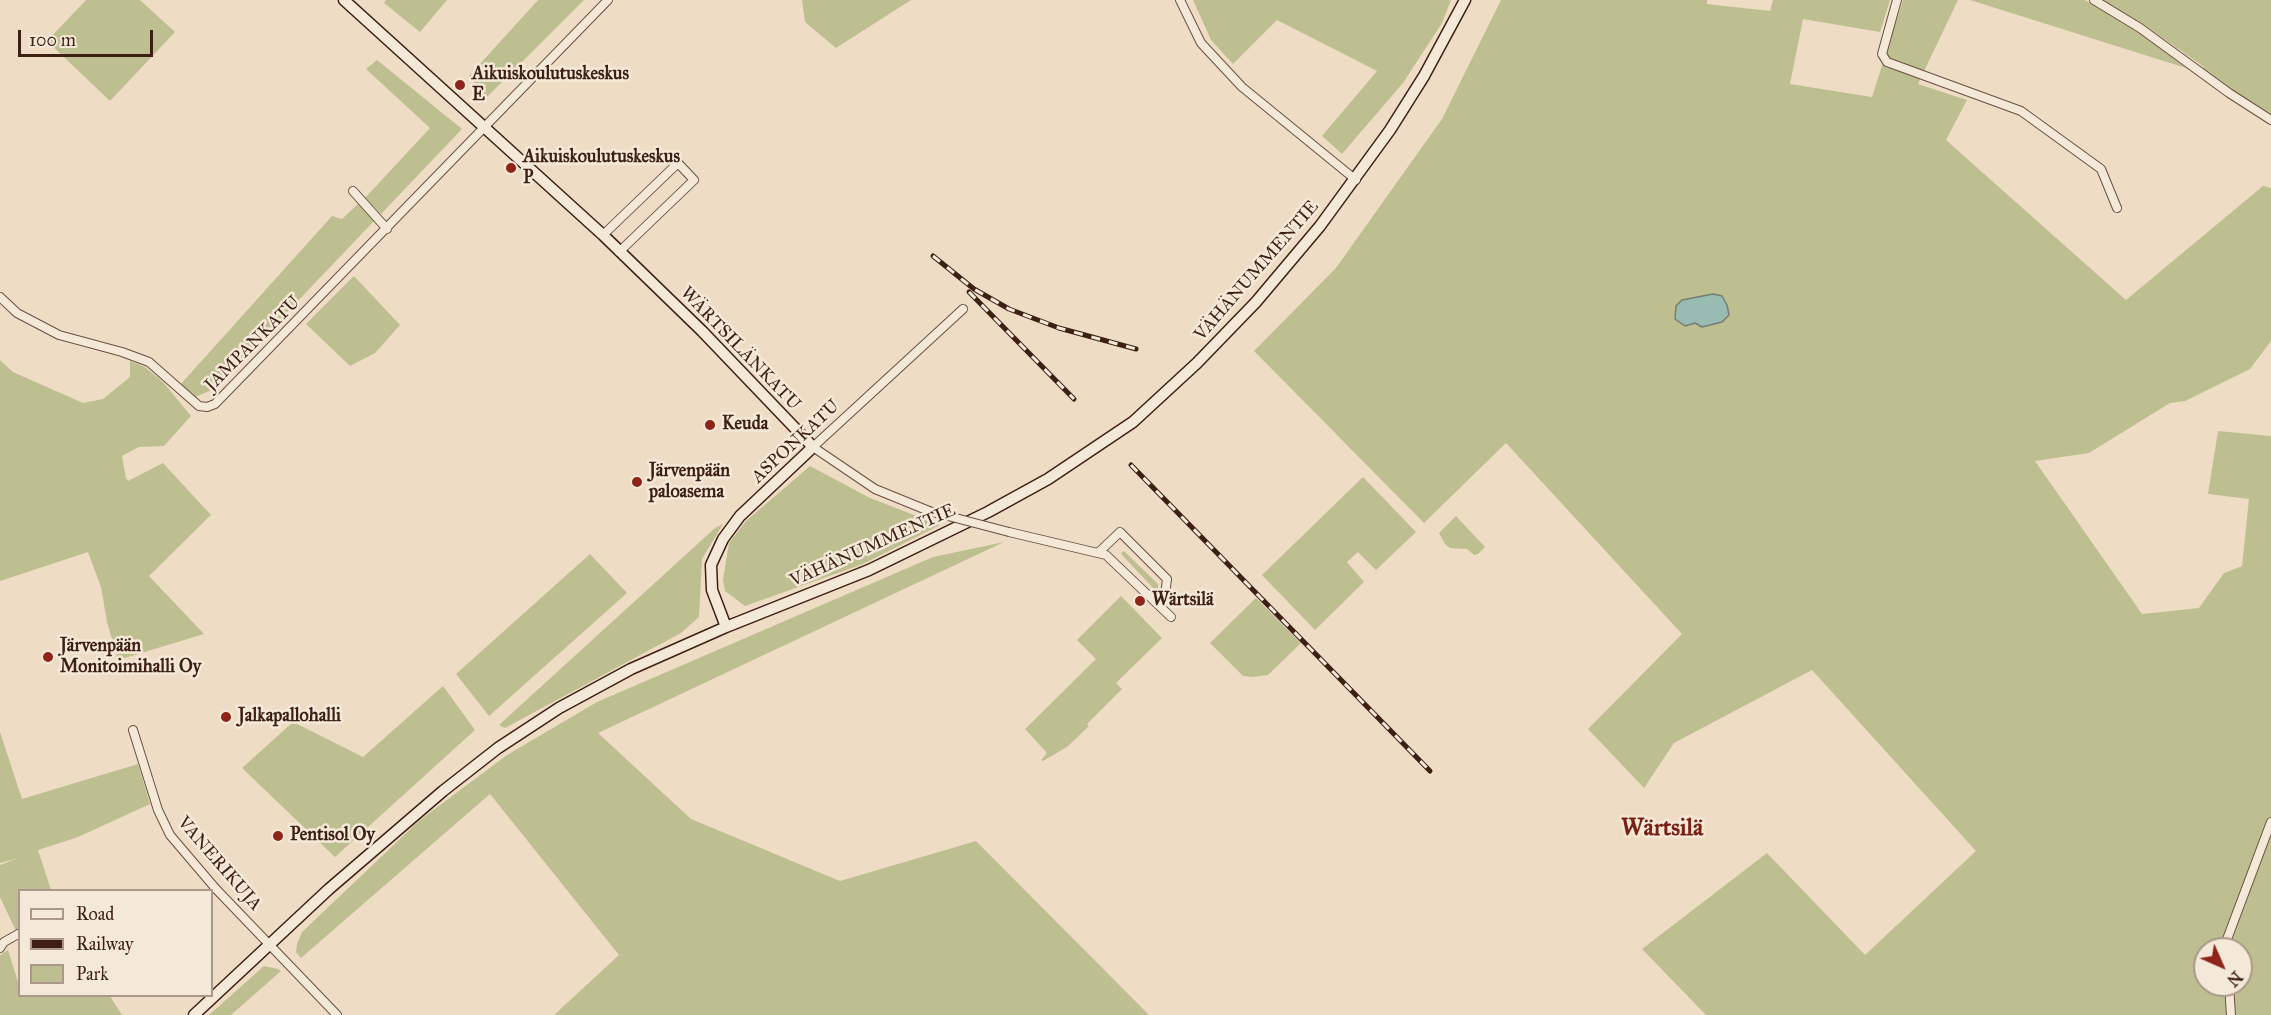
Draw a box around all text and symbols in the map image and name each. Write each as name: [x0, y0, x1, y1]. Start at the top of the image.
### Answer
scale bar: [21, 18, 156, 56]
text: 100 m: [29, 29, 76, 51]
place label: Aikuiskoulutuskeskus E: [472, 64, 629, 106]
marker: Aikuiskoulutuskeskus E: [453, 78, 467, 92]
place label: Aikuiskoulutuskeskus P: [523, 147, 680, 190]
marker: Aikuiskoulutuskeskus P: [504, 161, 518, 175]
street label: VÄHÄNUMMENTIE: [1190, 196, 1324, 346]
street label: WÄRTSILÄNKATU: [675, 283, 805, 415]
street label: JAMPANKATU: [201, 292, 305, 396]
street label: ASPONKATU: [747, 396, 845, 488]
place label: Keuda: [722, 414, 768, 436]
marker: Keuda: [703, 418, 717, 432]
place label: Järvenpään paloasema: [649, 461, 730, 504]
marker: Järvenpään paloasema: [630, 475, 644, 489]
street label: VÄHÄNUMMENTIE: [787, 500, 959, 592]
place label: Wärtsilä: [1152, 590, 1214, 612]
marker: Wärtsilä: [1133, 594, 1147, 608]
place label: Järvenpään Monitoimihalli Oy: [60, 636, 201, 678]
marker: Järvenpään Monitoimihalli Oy: [41, 650, 55, 664]
place label: Jalkapallohalli: [238, 706, 341, 728]
marker: Jalkapallohalli: [219, 710, 233, 724]
street label: VANERIKUJA: [172, 812, 266, 916]
district label: Wärtsilä: [1621, 815, 1703, 843]
place label: Pentisol Oy: [290, 825, 375, 847]
marker: Pentisol Oy: [271, 829, 285, 843]
legend: [18, 889, 213, 997]
text: Road: [76, 903, 114, 925]
text: Railway: [76, 933, 133, 955]
north arrow: [2193, 937, 2253, 997]
text: Park: [76, 963, 109, 985]
text: N: [2223, 967, 2246, 990]

